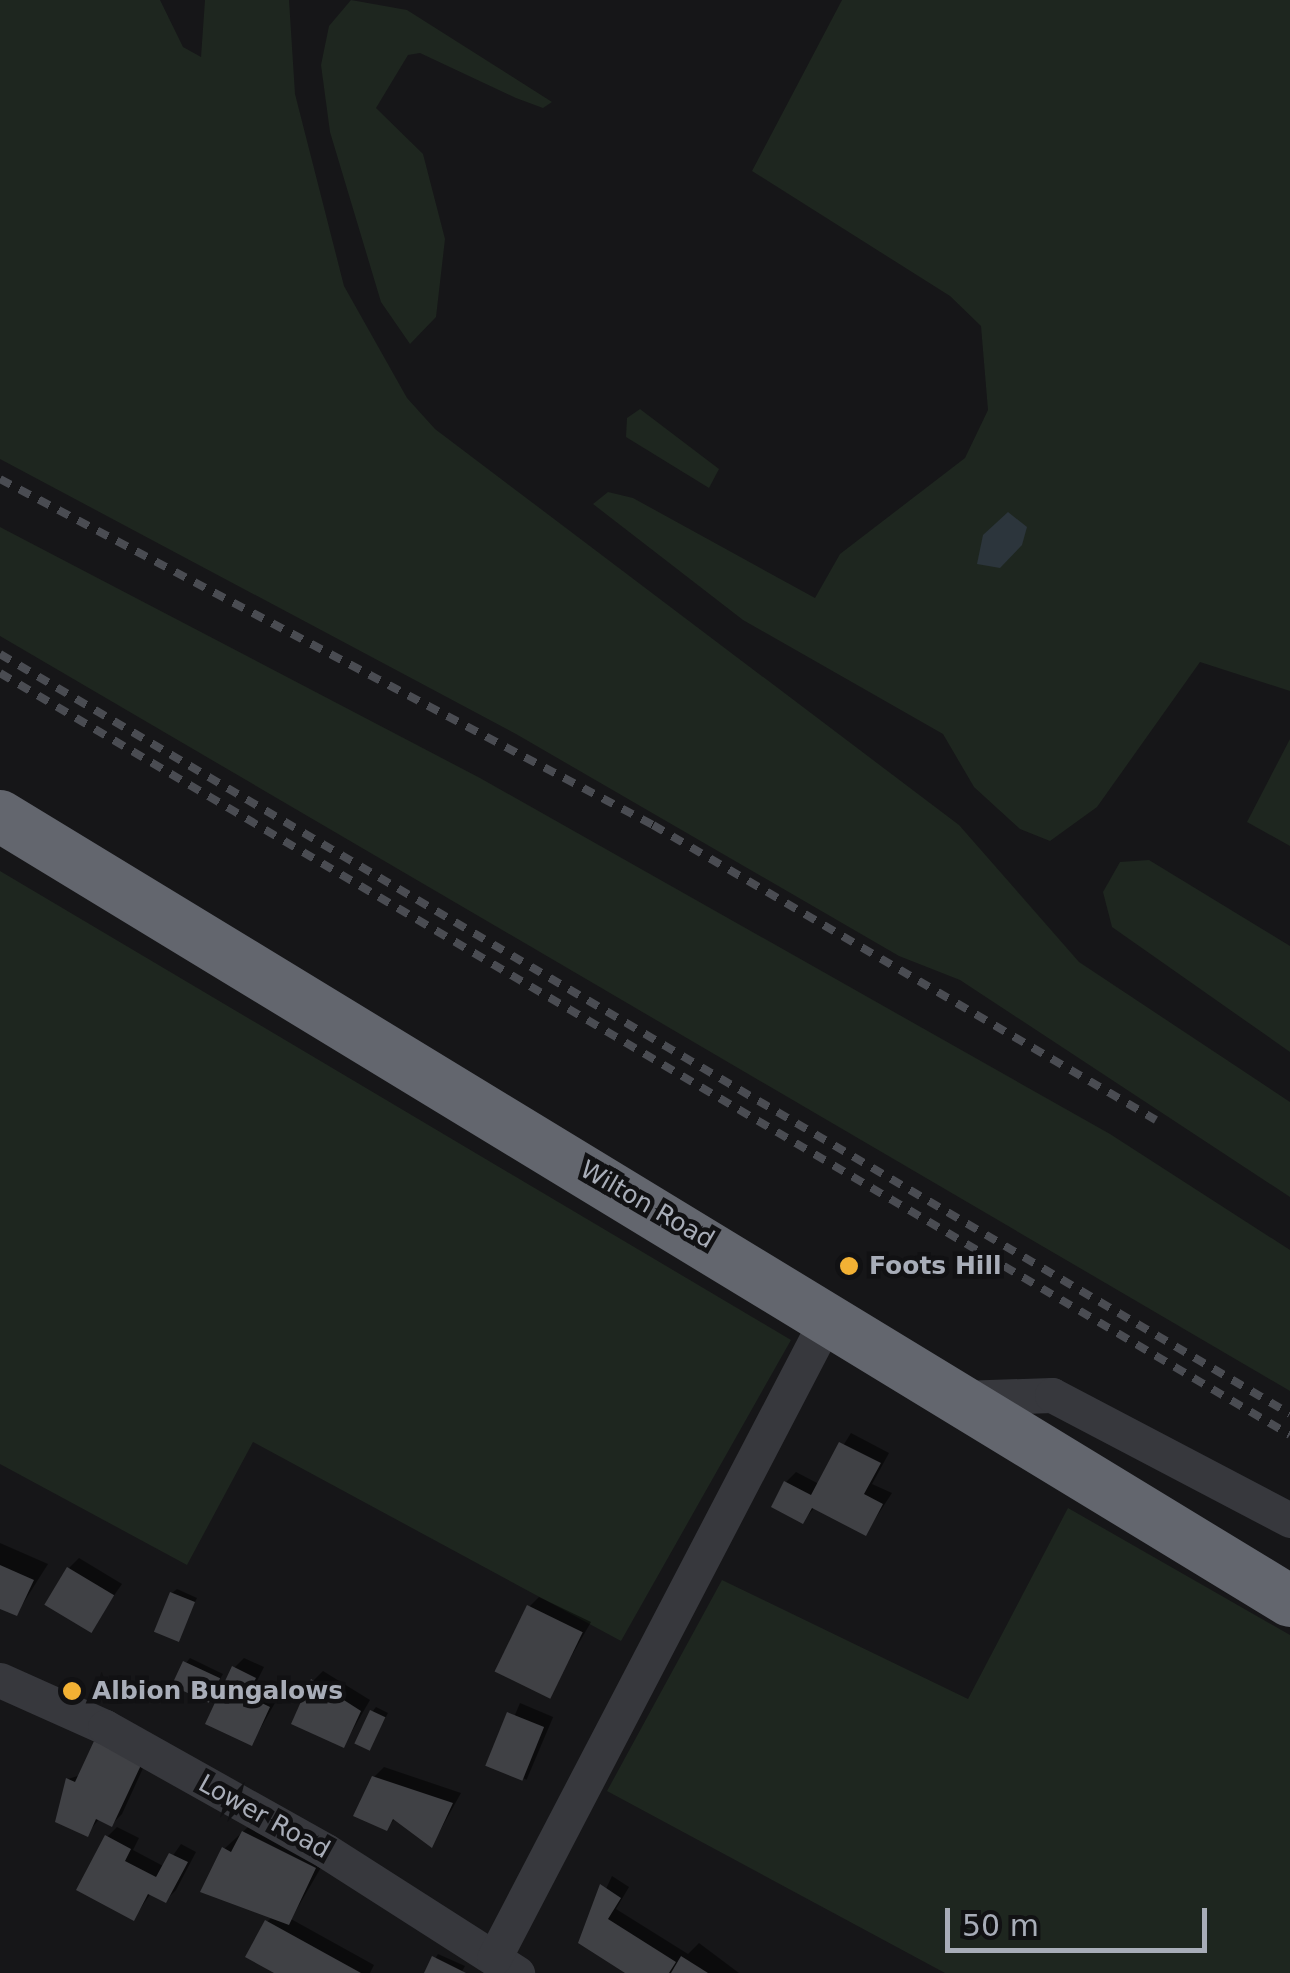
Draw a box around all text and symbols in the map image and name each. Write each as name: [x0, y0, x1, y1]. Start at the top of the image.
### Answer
street label: Wilton Road: [575, 1155, 719, 1255]
place label: Foots Hill: [869, 1251, 1002, 1281]
marker: Foots Hill: [838, 1255, 860, 1277]
place label: Albion Bungalows: [92, 1676, 343, 1706]
marker: Albion Bungalows: [61, 1680, 83, 1702]
street label: Lower Road: [193, 1769, 335, 1865]
scale bar: [950, 1888, 1212, 1950]
text: 50 m: [962, 1908, 1039, 1943]

